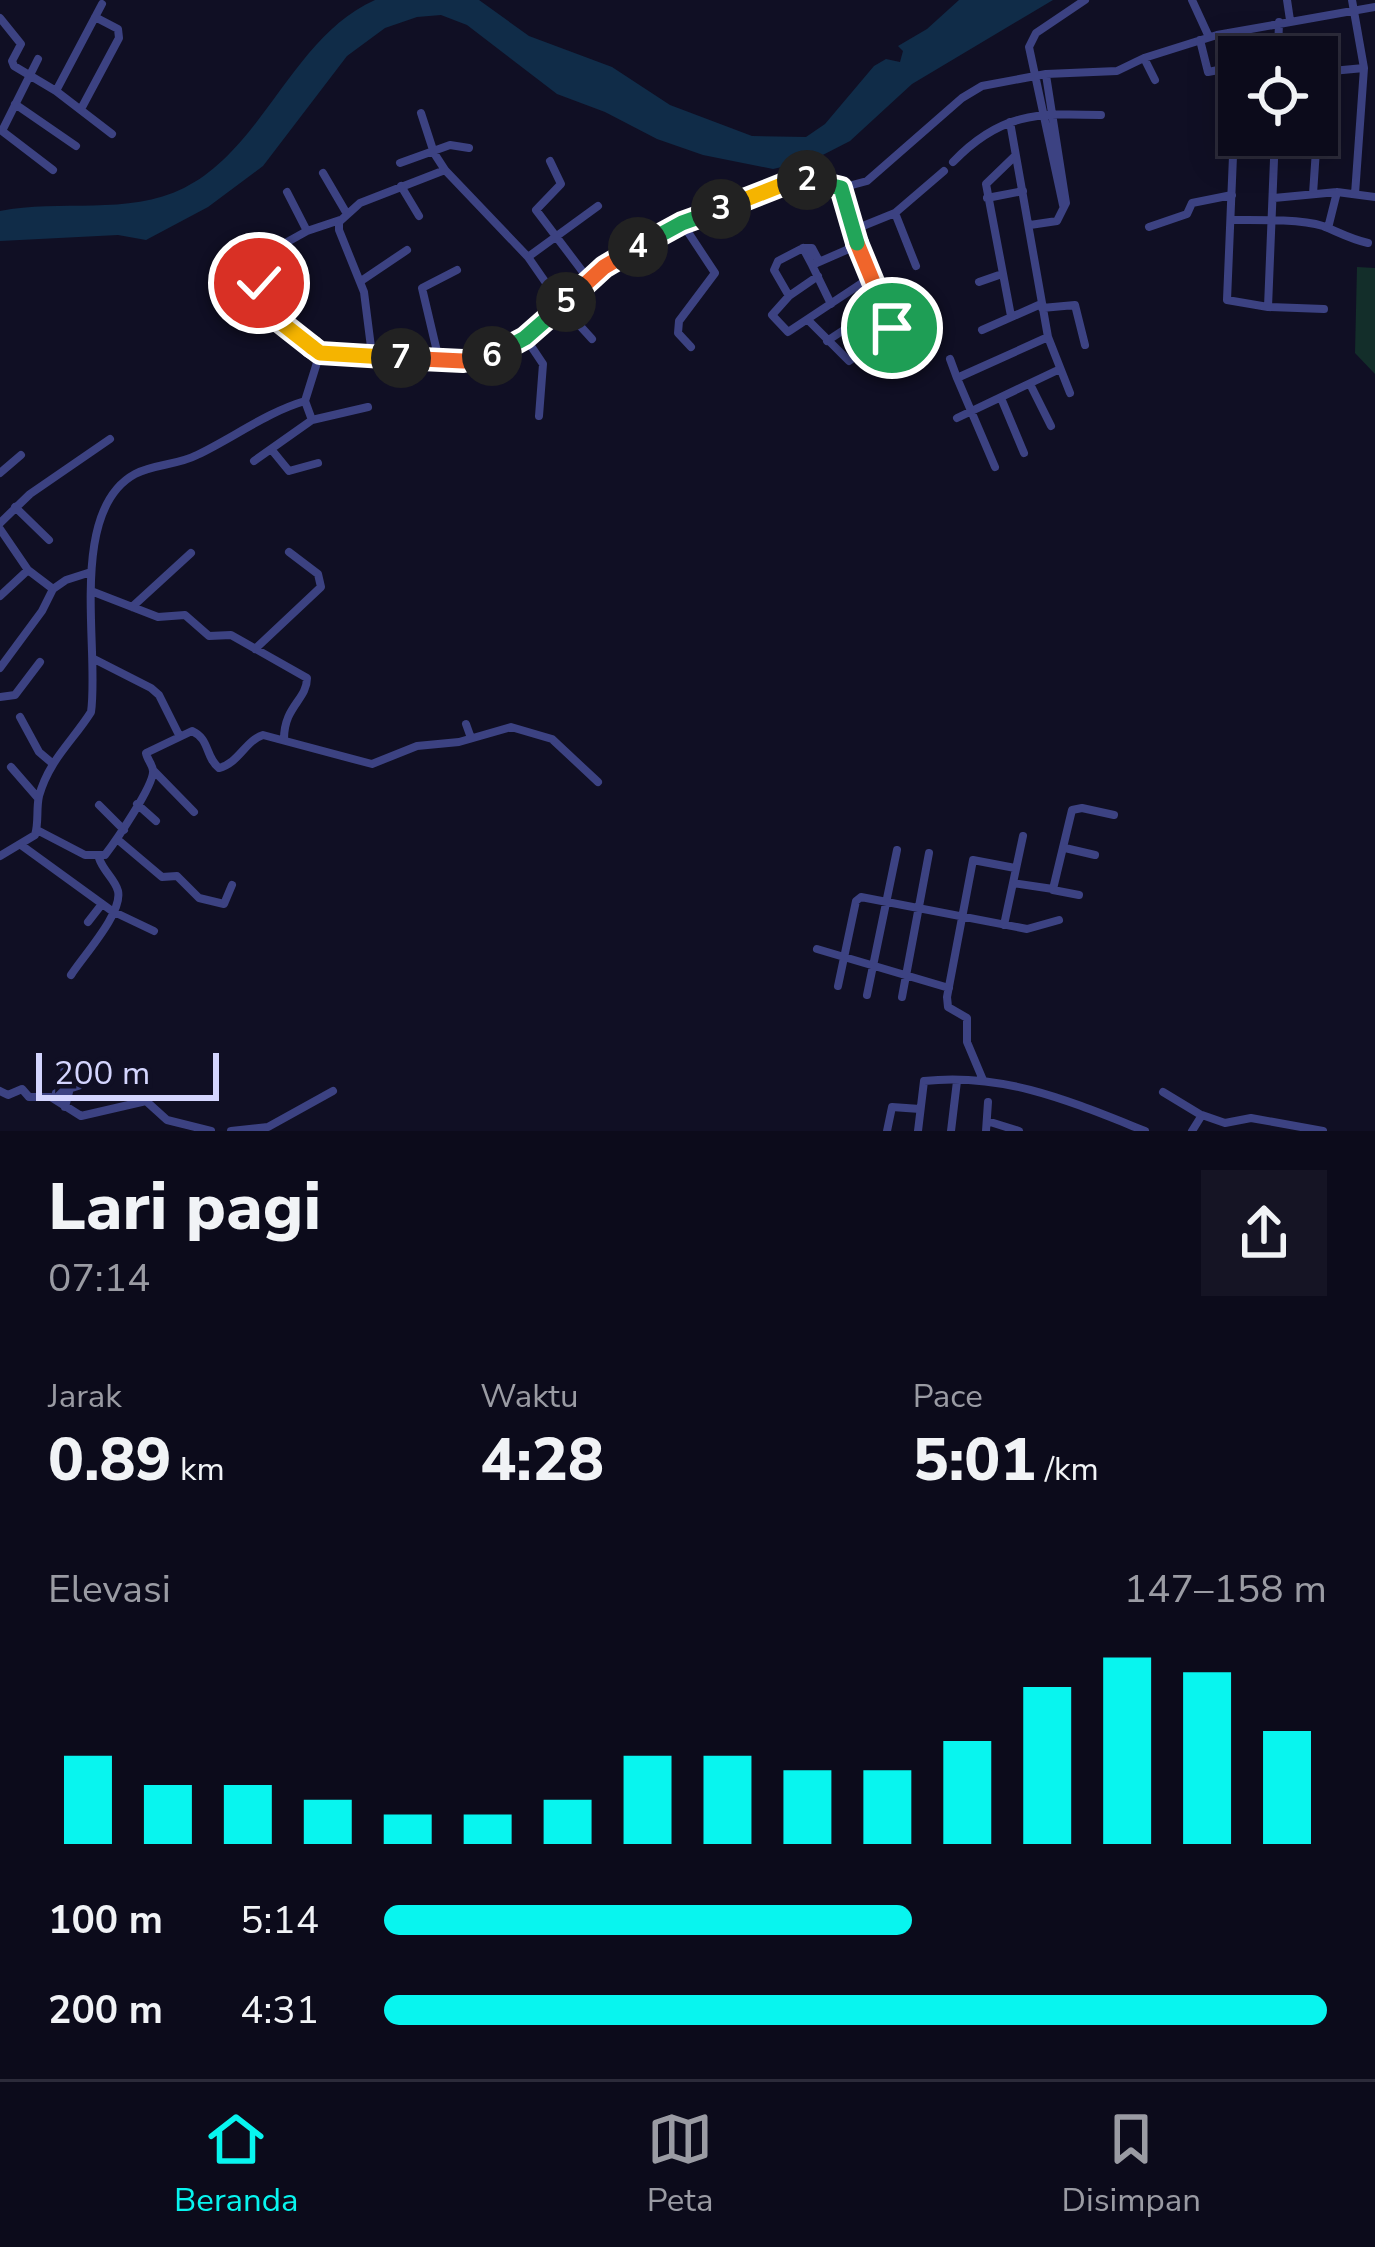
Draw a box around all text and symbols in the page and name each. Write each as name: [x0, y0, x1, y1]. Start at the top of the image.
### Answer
map controls: [1218, 36, 1338, 156]
button: locate: [1218, 36, 1338, 156]
pin: 2: [777, 150, 837, 210]
text: 2: [797, 157, 817, 202]
pin: 3: [691, 179, 751, 239]
text: 3: [711, 186, 731, 231]
pin: 4: [608, 217, 668, 277]
text: 4: [628, 224, 648, 269]
pin: [208, 232, 310, 334]
icon: check: [226, 250, 292, 316]
pin: 5: [536, 272, 596, 332]
pin: [841, 277, 943, 379]
text: 5: [556, 279, 576, 324]
icon: arrive: [859, 295, 925, 361]
pin: 6: [462, 326, 522, 386]
pin: 7: [371, 328, 431, 388]
text: 6: [482, 333, 502, 378]
text: 7: [391, 335, 411, 380]
scale bar: [36, 1047, 219, 1100]
text: 200 m: [54, 1051, 150, 1096]
text: Lari pagi: [48, 1162, 321, 1252]
button: share: [1201, 1170, 1327, 1296]
text: 07:14: [48, 1252, 151, 1305]
text: Jarak: [48, 1374, 122, 1419]
text: Waktu: [480, 1374, 578, 1419]
text: Pace: [913, 1374, 983, 1419]
text: 0.89: [48, 1419, 172, 1501]
text: 4:28: [480, 1419, 604, 1501]
text: 5:01: [913, 1419, 1036, 1501]
text: km: [172, 1447, 225, 1492]
text: /km: [1036, 1447, 1099, 1492]
text: Elevasi: [48, 1563, 171, 1616]
text: 147–158 m: [1124, 1563, 1327, 1616]
text: 100 m: [48, 1894, 163, 1947]
text: 5:14: [240, 1894, 319, 1947]
text: 200 m: [48, 1984, 163, 2037]
text: 4:31: [240, 1984, 319, 2037]
tab: Beranda: [174, 2106, 299, 2223]
tab: Peta: [647, 2106, 713, 2223]
tab: Disimpan: [1062, 2106, 1201, 2223]

